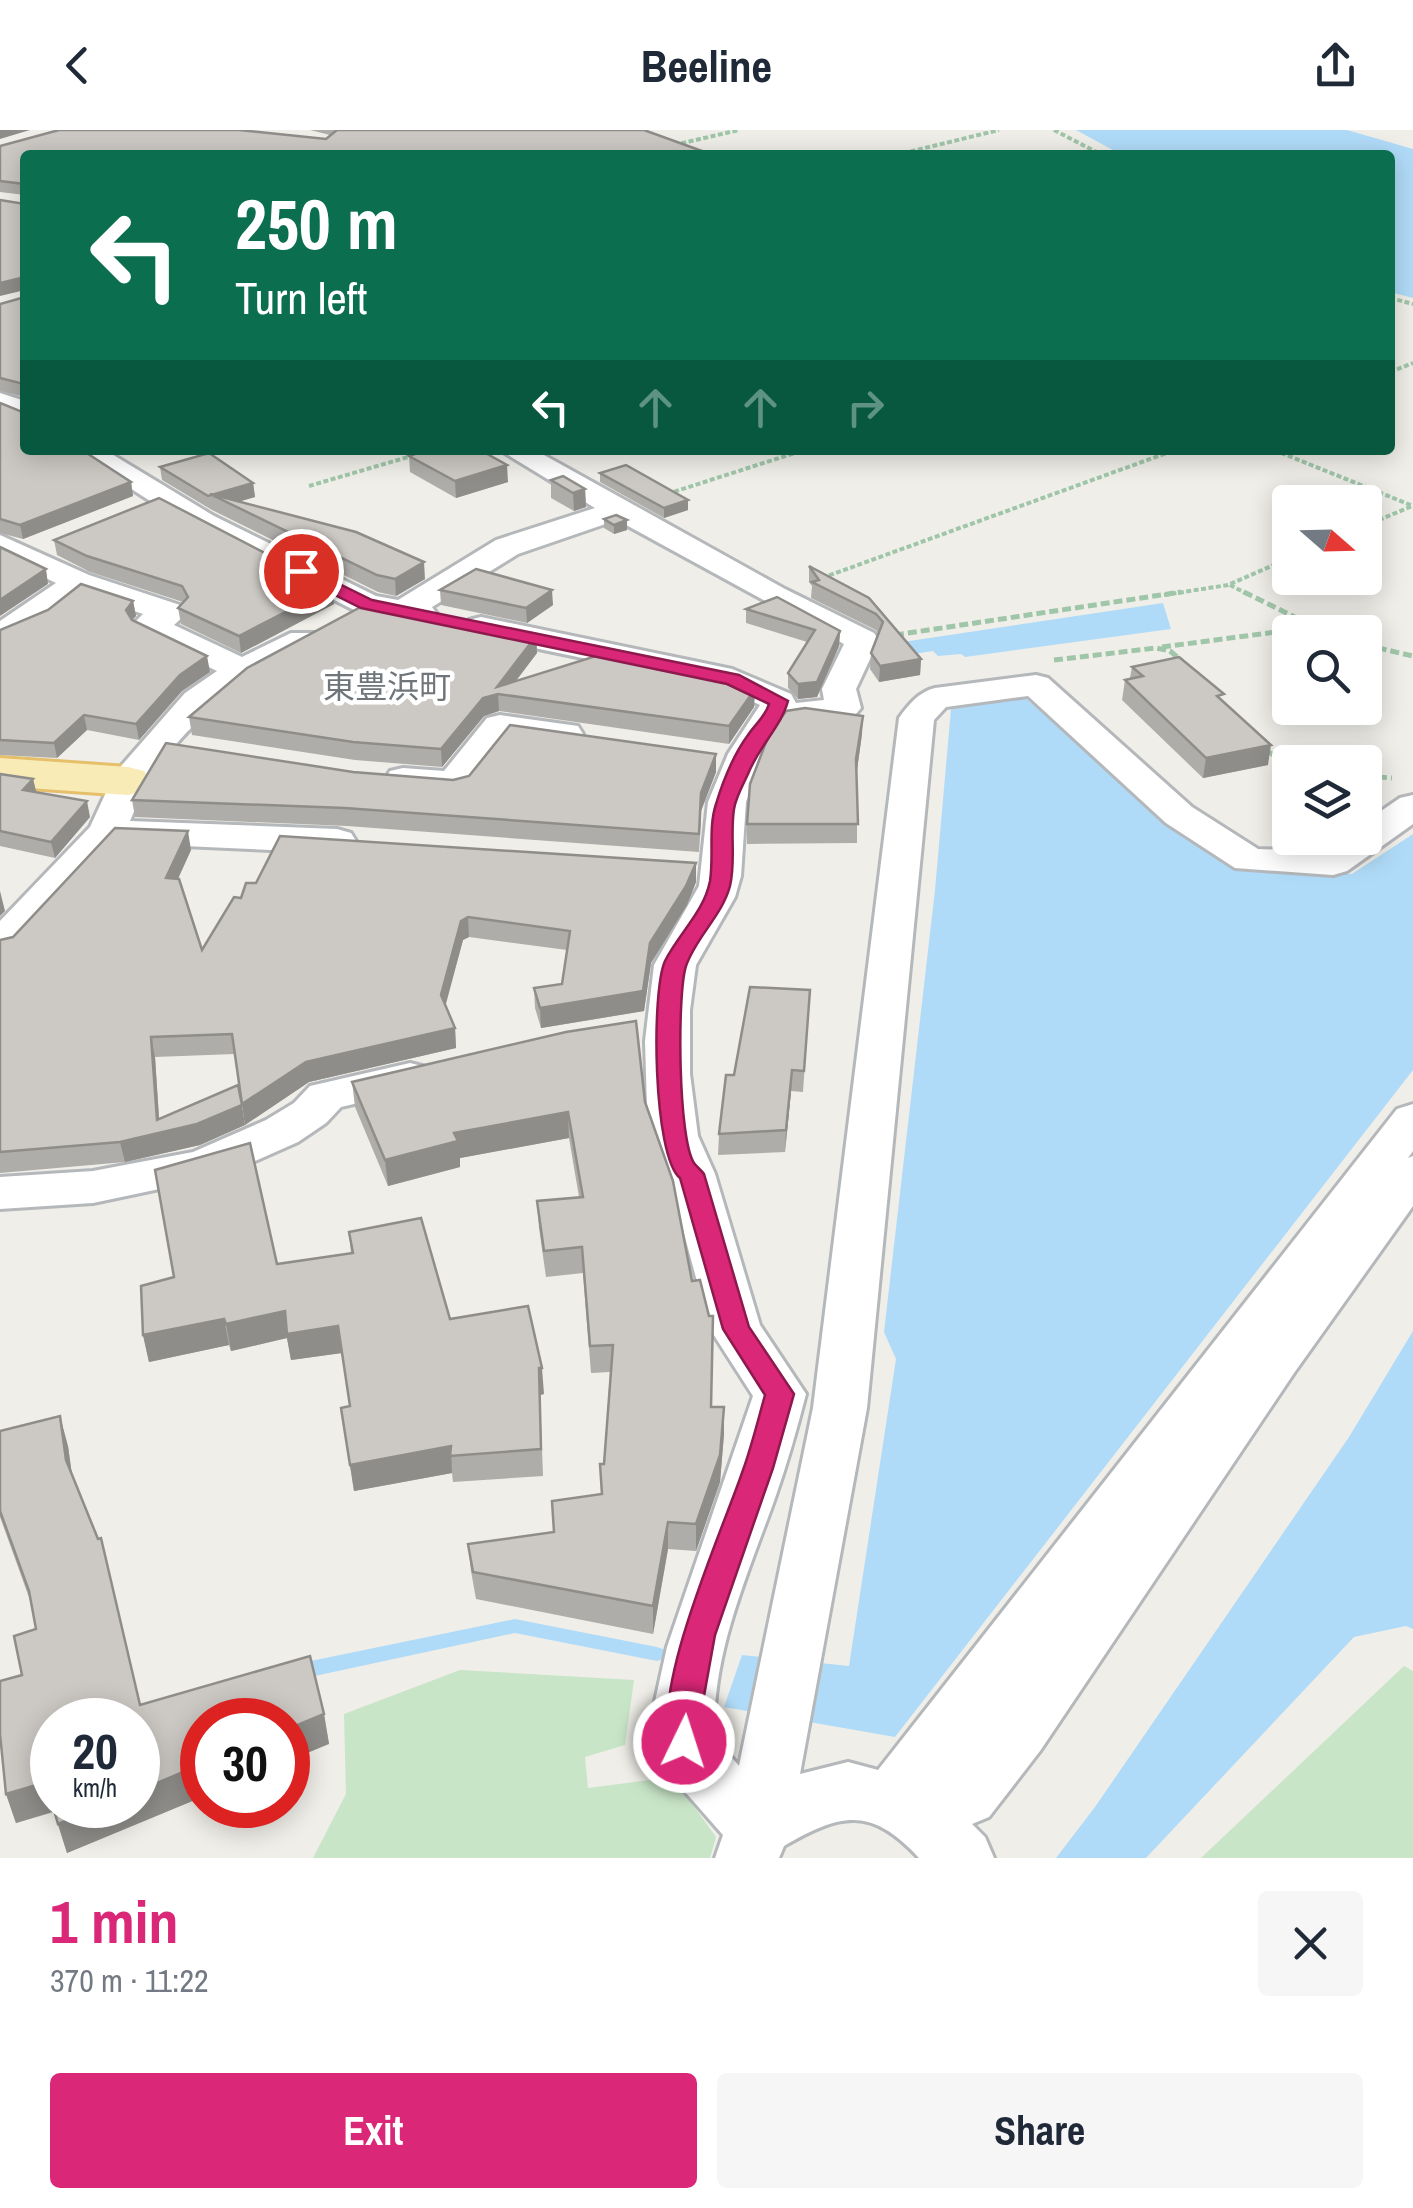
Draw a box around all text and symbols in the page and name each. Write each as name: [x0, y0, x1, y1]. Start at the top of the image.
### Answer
text: Beeline: [641, 35, 772, 96]
icon: back: [50, 38, 105, 93]
icon: share: [1308, 38, 1363, 93]
text: 250 m: [235, 177, 398, 271]
icon: left: [70, 190, 200, 320]
text: Turn left: [235, 267, 367, 328]
icon: left: [523, 380, 578, 435]
icon: ahead: [628, 380, 683, 435]
icon: ahead: [733, 380, 788, 435]
icon: right: [838, 380, 893, 435]
north arrow: [1272, 485, 1382, 595]
map controls: [1272, 485, 1382, 855]
pin: [259, 529, 344, 614]
icon: arrive: [274, 544, 329, 599]
button: search: [1272, 615, 1382, 725]
district label: 東豊浜町: [323, 665, 451, 708]
button: layers: [1272, 745, 1382, 855]
position arrow: [632, 1690, 736, 1794]
speed limit sign: 30: [180, 1698, 310, 1828]
text: 20: [72, 1717, 118, 1785]
text: km/h: [73, 1771, 117, 1805]
text: 1 min: [50, 1881, 179, 1962]
button: close: [1258, 1891, 1363, 1996]
text: 370 m · 11:22: [50, 1959, 209, 2002]
button: Exit: [50, 2073, 697, 2188]
button: Share: [717, 2073, 1363, 2188]

